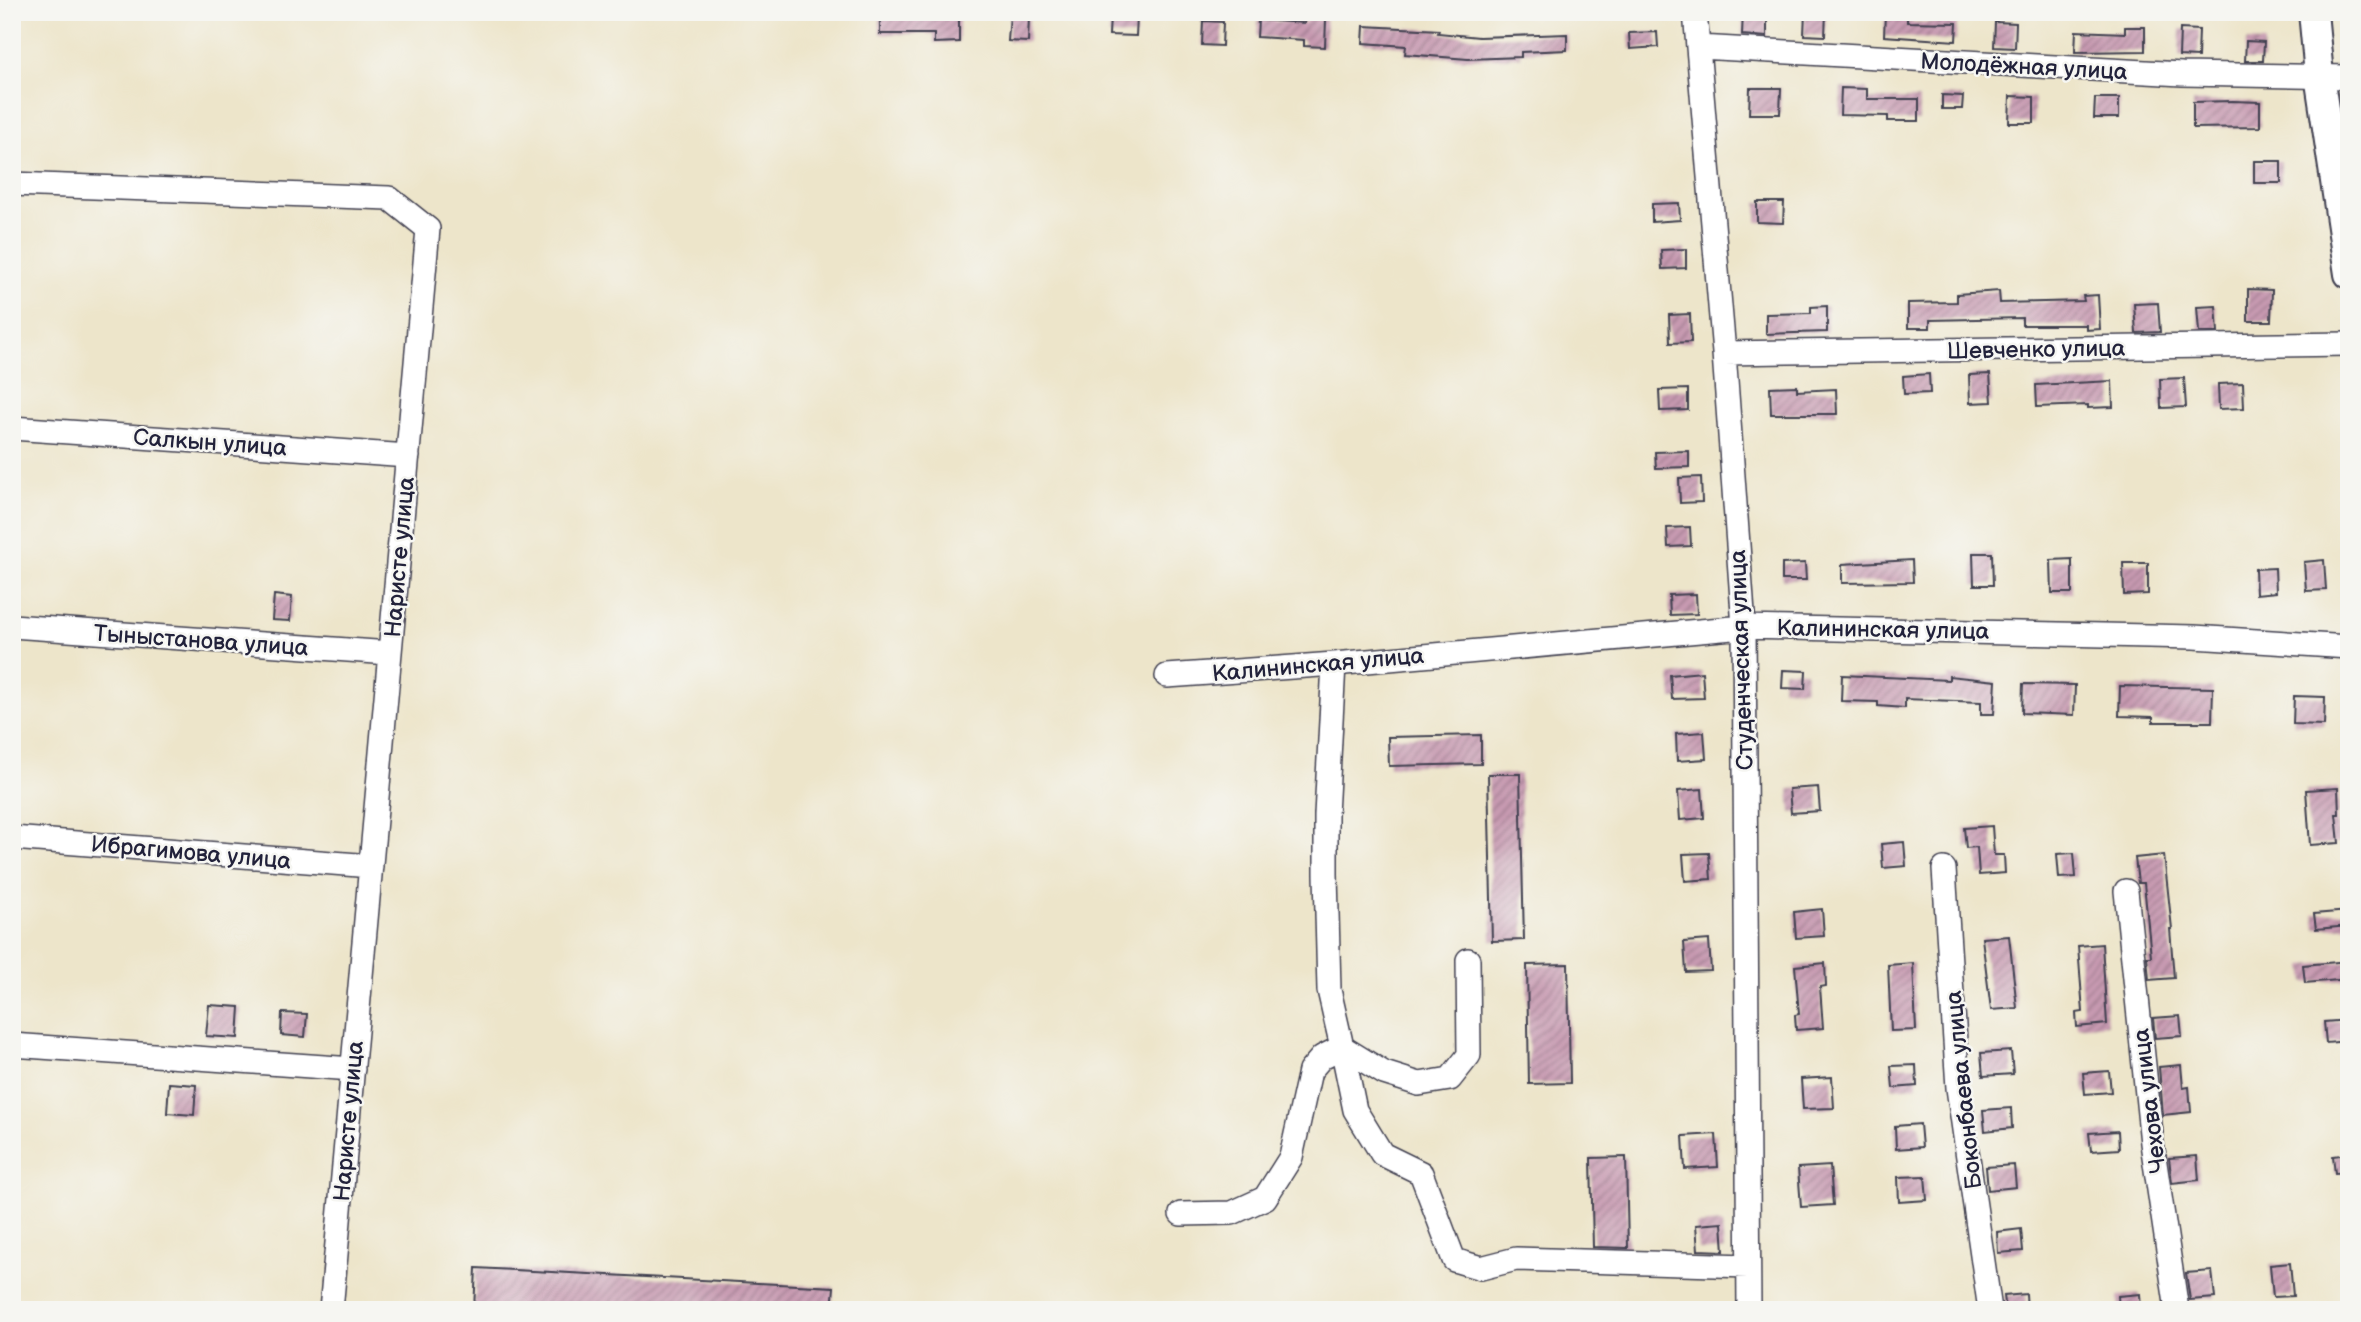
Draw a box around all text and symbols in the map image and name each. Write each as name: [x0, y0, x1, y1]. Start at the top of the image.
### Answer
street label: Молодёжная улица: [1920, 48, 2129, 86]
street label: Шевченко улица: [1947, 334, 2126, 366]
street label: Салкын улица: [132, 424, 288, 462]
street label: Наристе улица: [379, 475, 421, 639]
street label: Студенческая улица: [1724, 549, 1760, 771]
street label: Калининская улица: [1776, 614, 1990, 646]
street label: Тыныстанова улица: [93, 620, 310, 662]
street label: Калининская улица: [1211, 642, 1426, 688]
street label: Ибрагимова улица: [90, 830, 292, 876]
street label: Боконбаева улица: [1940, 989, 1988, 1190]
street label: Чехова улица: [2127, 1026, 2173, 1175]
street label: Наристе улица: [328, 1039, 370, 1203]

